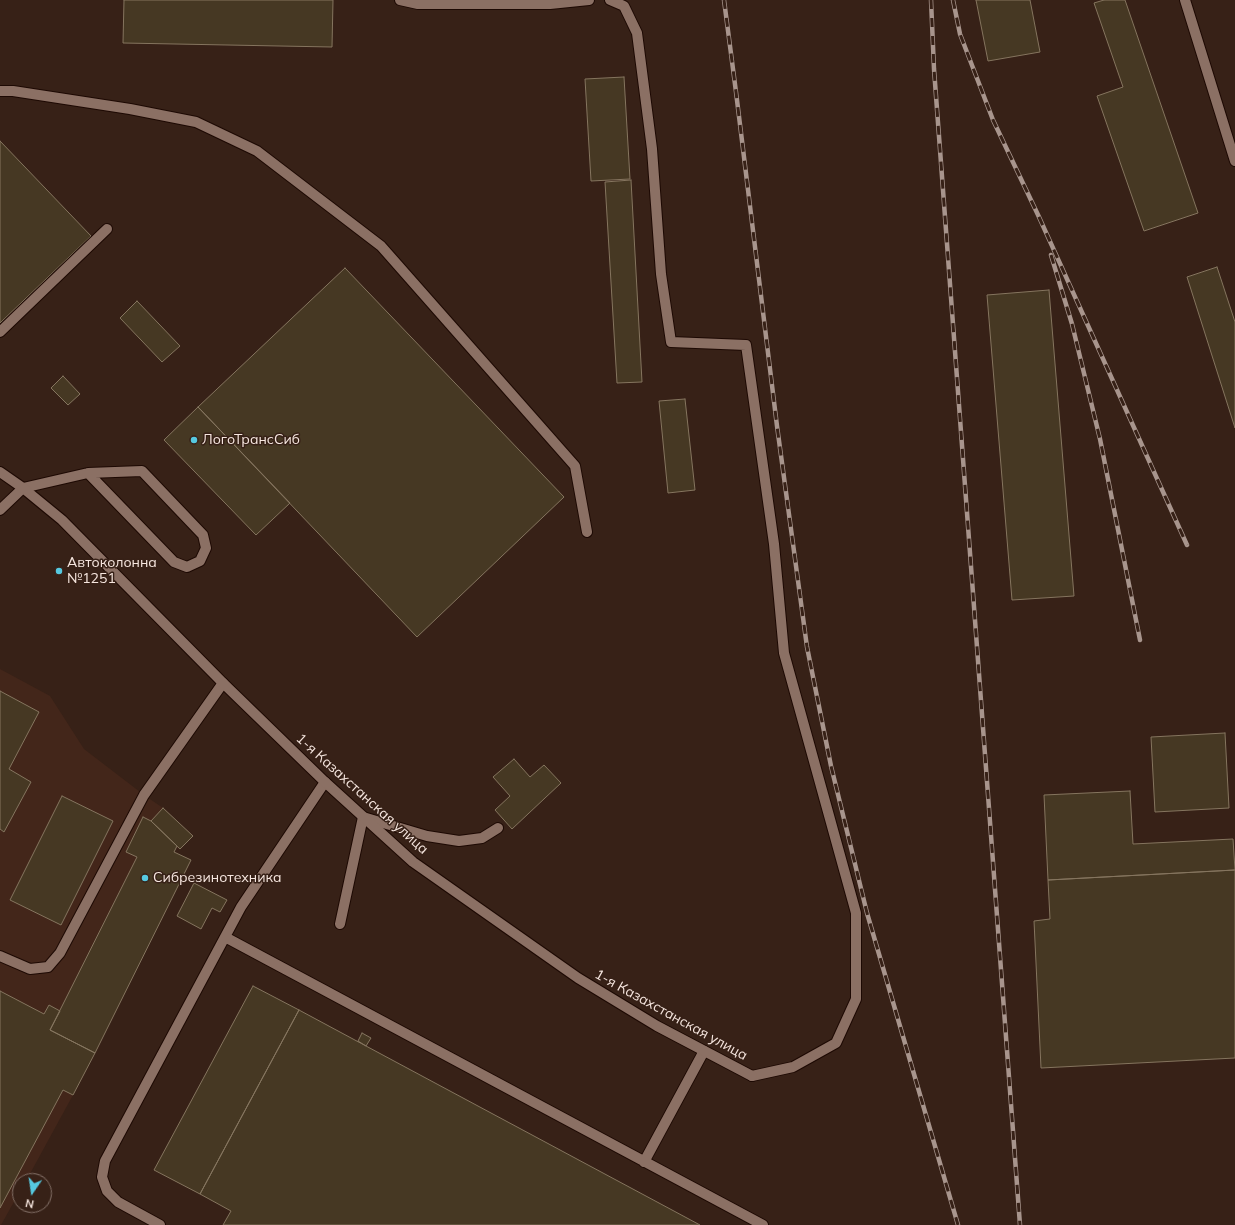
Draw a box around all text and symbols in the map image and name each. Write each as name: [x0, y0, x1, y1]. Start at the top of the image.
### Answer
place label: ЛогоТрансСиб: [202, 432, 300, 448]
marker: ЛогоТрансСиб: [189, 435, 199, 445]
place label: Автоколонна №1251: [67, 555, 157, 588]
marker: Автоколонна №1251: [54, 566, 64, 576]
street label: 1-я Казахстанская улица: [292, 730, 432, 858]
place label: Сибрезинотехника: [153, 870, 282, 886]
marker: Сибрезинотехника: [140, 873, 150, 883]
street label: 1-я Казахстанская улица: [592, 966, 750, 1064]
north arrow: [12, 1173, 52, 1213]
text: N: [24, 1196, 35, 1211]

